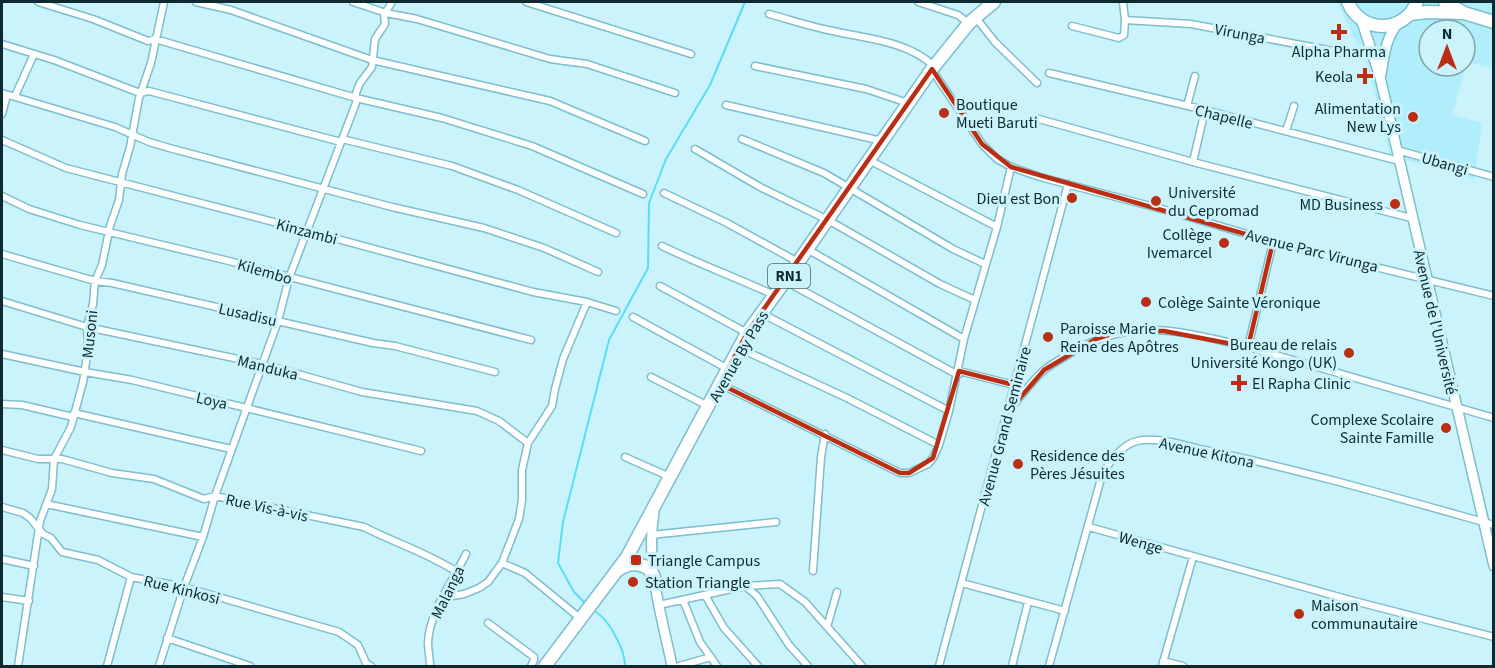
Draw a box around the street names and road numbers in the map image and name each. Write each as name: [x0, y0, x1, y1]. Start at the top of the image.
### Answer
street label: Virunga: [1213, 18, 1267, 50]
street label: Chapelle: [1193, 99, 1255, 135]
street label: Ubangi: [1419, 147, 1471, 181]
street label: Kinzambi: [274, 213, 340, 251]
street label: Avenue Parc Virunga: [1243, 224, 1380, 278]
street label: Avenue de l'Université: [1408, 248, 1462, 397]
street label: Kilembo: [235, 254, 295, 290]
road number: RN1: [768, 264, 810, 288]
street label: Lusadisu: [216, 298, 279, 332]
street label: Avenue By Pass: [704, 306, 774, 406]
street label: Musoni: [77, 309, 103, 359]
street label: Avenue Grand Seminaire: [973, 344, 1037, 508]
street label: Manduka: [235, 350, 300, 386]
street label: Loya: [194, 387, 230, 415]
street label: Avenue Kitona: [1157, 432, 1256, 474]
street label: Rue Vis-à-vis: [223, 488, 310, 528]
street label: Wenge: [1116, 526, 1165, 560]
street label: Malanga: [426, 562, 470, 623]
street label: Rue Kinkosi: [141, 570, 222, 610]

